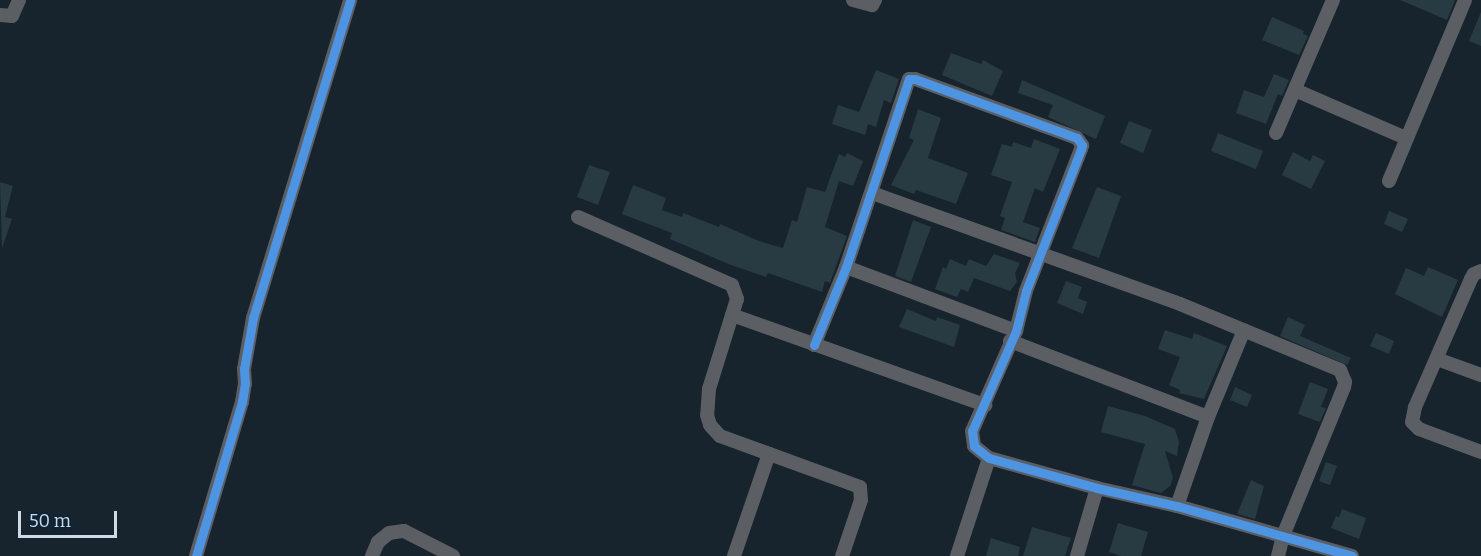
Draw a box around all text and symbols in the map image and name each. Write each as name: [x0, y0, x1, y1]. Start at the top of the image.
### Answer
scale bar: [21, 499, 120, 537]
text: 50 m: [29, 510, 71, 532]

